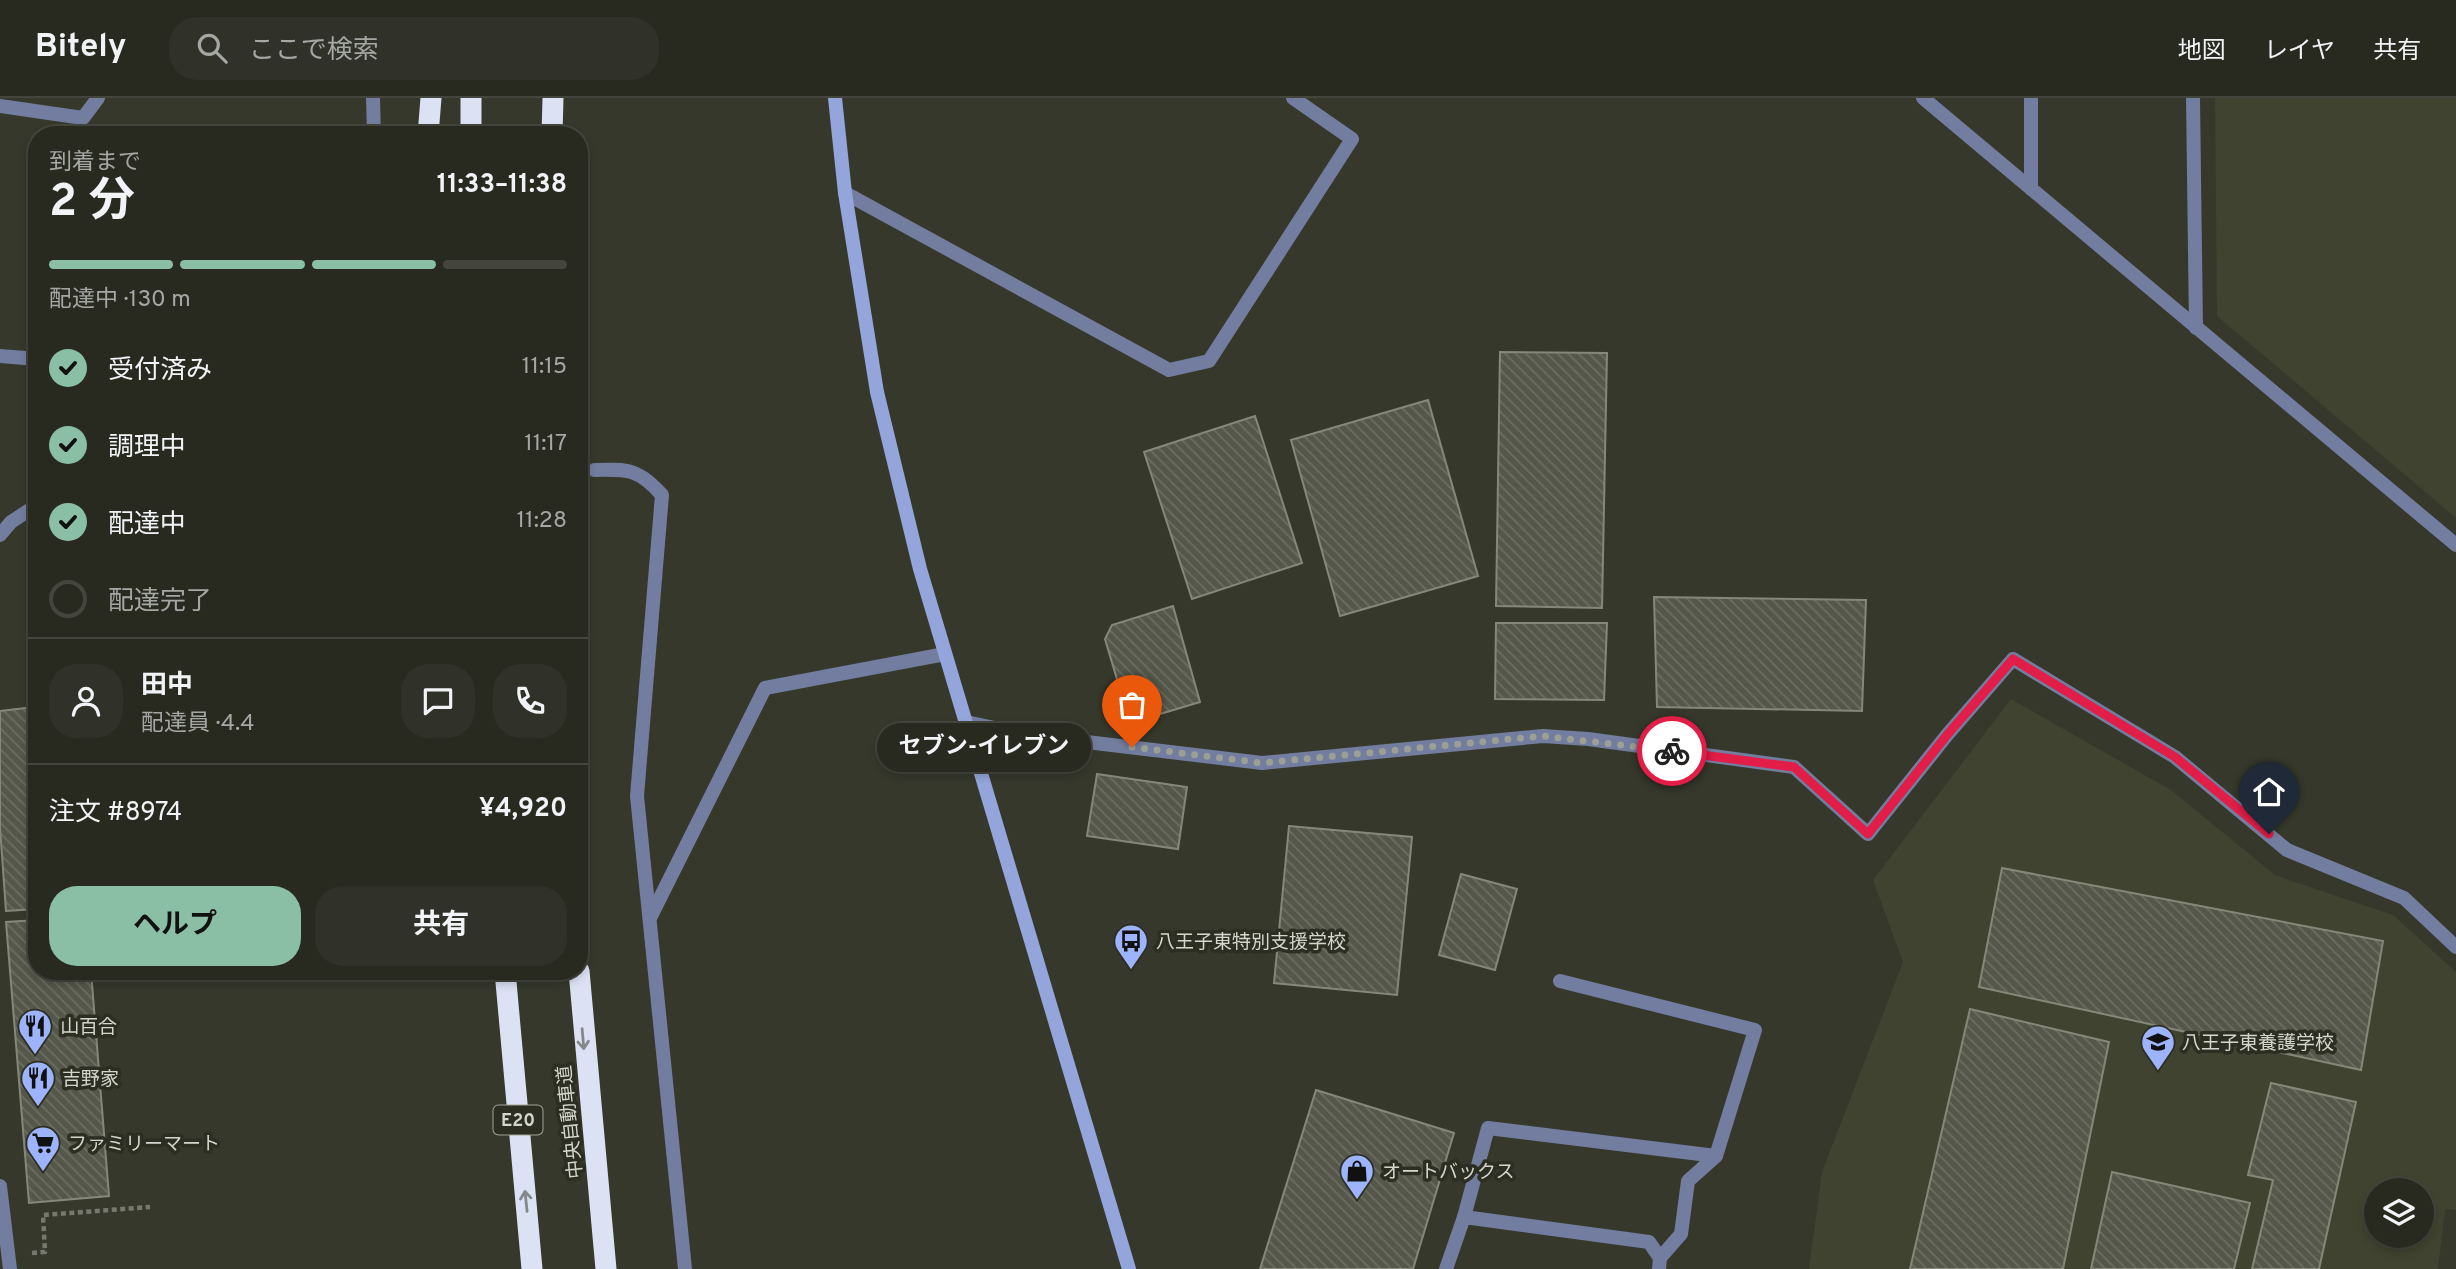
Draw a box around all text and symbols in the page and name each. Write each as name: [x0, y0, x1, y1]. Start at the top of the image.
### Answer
search box: [169, 17, 659, 80]
text: Bitely: [35, 27, 127, 69]
icon: search: [193, 29, 231, 67]
text: ここで検索: [249, 35, 379, 68]
text: 地図: [2178, 37, 2226, 67]
text: レイヤ: [2264, 37, 2335, 67]
text: 共有: [2373, 37, 2421, 67]
text: 到着まで: [49, 149, 141, 178]
text: 11:33–11:38: [437, 169, 567, 202]
text: 2 分: [49, 174, 135, 233]
text: 配達中 · 130 m: [49, 286, 191, 315]
icon: check: [49, 349, 87, 387]
text: 11:15: [522, 353, 567, 382]
text: 受付済み: [108, 355, 212, 388]
icon: check: [49, 426, 87, 464]
text: 11:17: [524, 430, 567, 459]
text: 調理中: [108, 432, 186, 465]
icon: check: [49, 503, 87, 541]
text: 11:28: [517, 507, 567, 536]
text: 配達中: [108, 509, 186, 542]
text: 配達完了: [108, 586, 212, 619]
button: person: [49, 664, 123, 738]
button: chat: [401, 664, 475, 738]
button: phone: [493, 664, 567, 738]
text: 田中: [141, 670, 193, 703]
pin: [1102, 675, 1162, 747]
icon: bag: [1113, 686, 1151, 724]
text: 配達員 · 4.4: [141, 710, 255, 739]
courier: [1637, 716, 1707, 786]
callout: セブン-イレブン: [876, 722, 1090, 772]
icon: bike: [1653, 732, 1691, 770]
text: セブン-イレブン: [899, 733, 1069, 762]
pin: [2239, 762, 2299, 834]
icon: home: [2250, 773, 2288, 811]
text: ¥4,920: [479, 793, 567, 826]
text: 注文 #8974: [49, 797, 182, 830]
button: ヘルプ: [49, 886, 301, 966]
button: 共有: [315, 886, 567, 966]
bus stop icon: 八王子東特別支援学校: [1112, 922, 1150, 971]
place label: 八王子東特別支援学校: [1156, 931, 1346, 955]
restaurant icon: 山百合: [16, 1007, 54, 1056]
place label: 山百合: [60, 1016, 117, 1040]
school or university icon: 八王子東養護学校: [2139, 1023, 2177, 1072]
one-way arrow: [577, 1028, 590, 1050]
place label: 八王子東養護学校: [2182, 1032, 2334, 1056]
restaurant icon: 吉野家: [19, 1059, 57, 1108]
street label: 中央自動車道: [553, 1064, 589, 1180]
place label: 吉野家: [62, 1068, 119, 1092]
road number: E20: [494, 1105, 542, 1134]
supermarket icon: ファミリーマート: [24, 1124, 62, 1173]
place label: ファミリーマート: [68, 1133, 220, 1157]
shop icon: オートバックス: [1338, 1152, 1376, 1201]
place label: オートバックス: [1382, 1161, 1514, 1185]
map controls: [2364, 1178, 2434, 1248]
button: layers: [2364, 1178, 2434, 1248]
one-way arrow: [519, 1190, 532, 1213]

